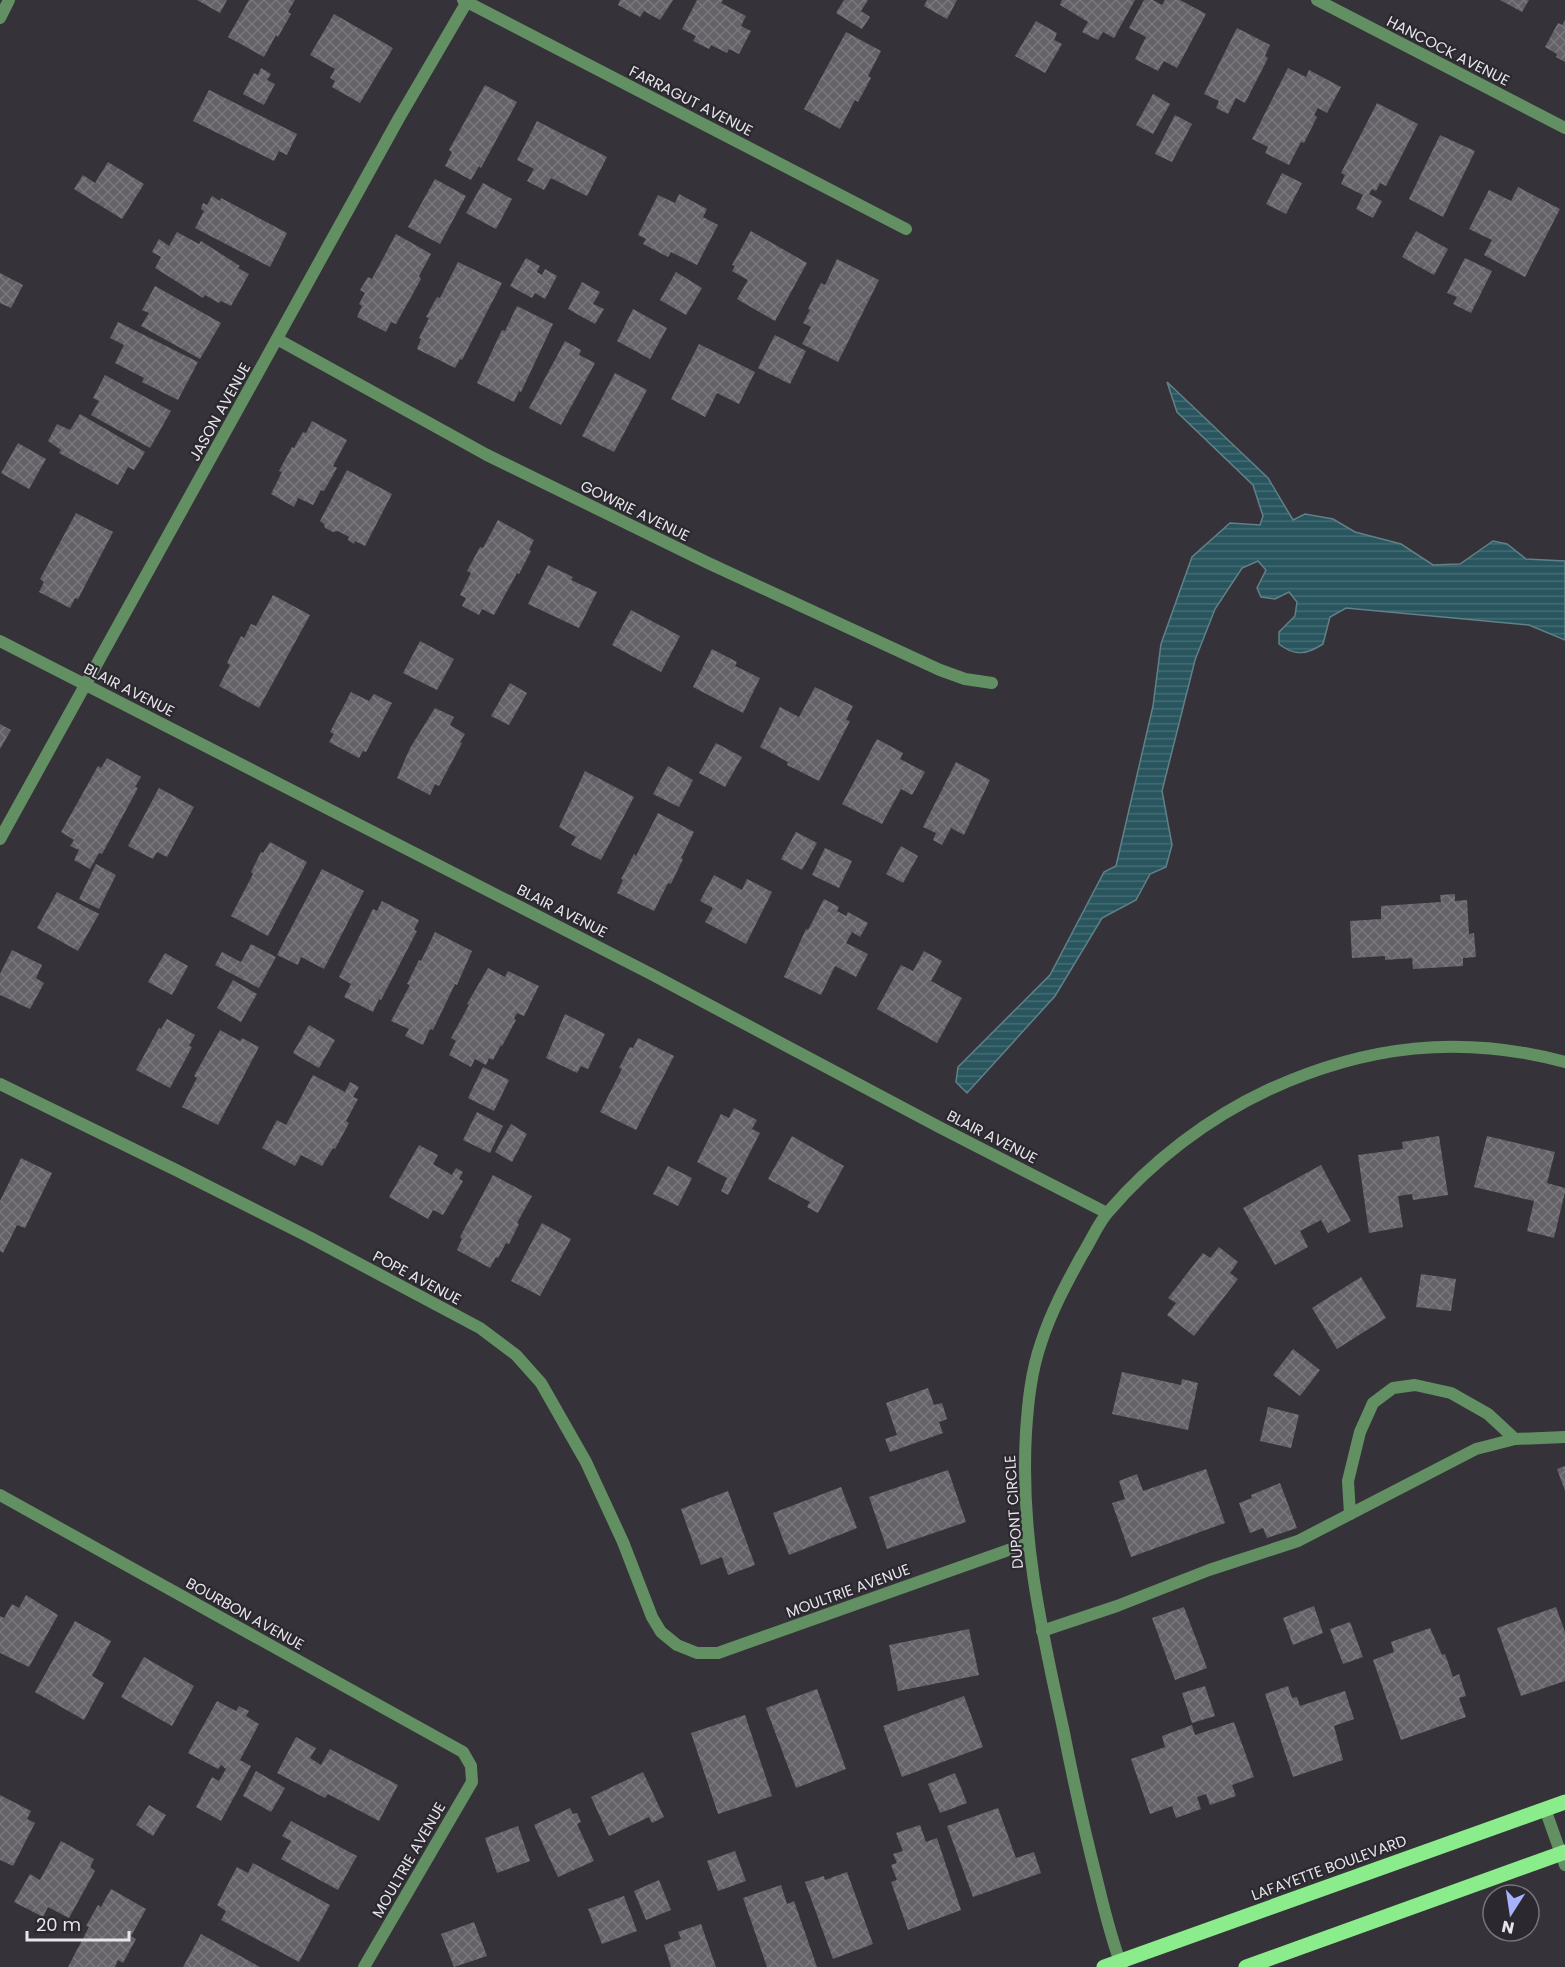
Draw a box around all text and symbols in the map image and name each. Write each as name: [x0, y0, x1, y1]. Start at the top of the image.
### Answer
street label: HANCOCK AVENUE: [1383, 10, 1513, 91]
street label: FARRAGUT AVENUE: [626, 60, 757, 141]
street label: JASON AVENUE: [184, 359, 255, 465]
street label: GOWRIE AVENUE: [577, 475, 693, 546]
street label: BLAIR AVENUE: [80, 658, 178, 721]
street label: BLAIR AVENUE: [513, 879, 611, 942]
street label: BLAIR AVENUE: [943, 1105, 1041, 1168]
street label: POPE AVENUE: [369, 1245, 465, 1310]
street label: DUPONT CIRCLE: [999, 1454, 1028, 1570]
street label: MOULTRIE AVENUE: [783, 1558, 913, 1623]
street label: BOURBON AVENUE: [182, 1572, 308, 1655]
street label: MOULTRIE AVENUE: [367, 1798, 450, 1921]
street label: LAFAYETTE BOULEVARD: [1248, 1830, 1409, 1905]
north arrow: [1481, 1883, 1541, 1943]
scale bar: [27, 1904, 129, 1942]
text: 20 m: [36, 1912, 81, 1937]
text: N: [1500, 1915, 1516, 1940]

